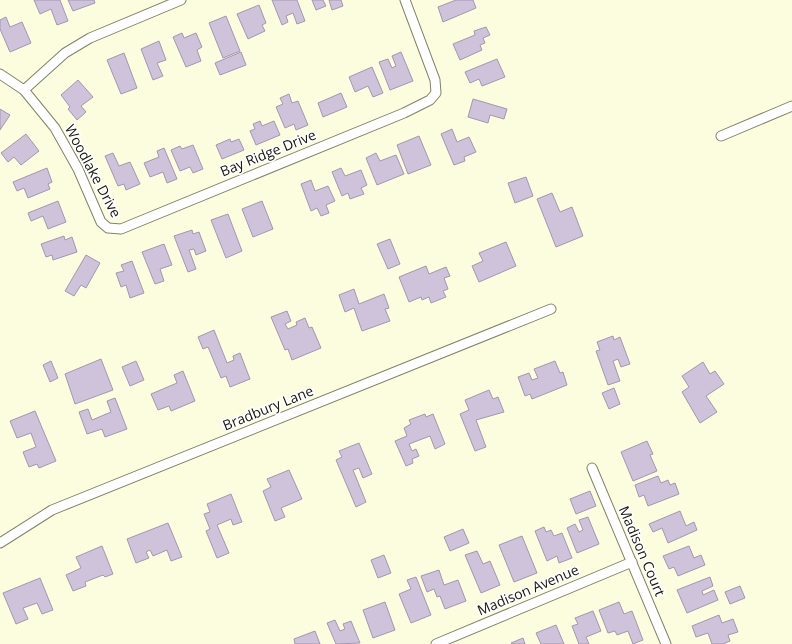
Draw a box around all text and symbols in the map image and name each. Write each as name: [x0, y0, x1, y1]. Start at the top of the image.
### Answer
street label: Woodlake Drive: [61, 121, 126, 221]
street label: Bay Ridge Drive: [217, 125, 319, 180]
street label: Bradbury Lane: [220, 381, 316, 434]
street label: Madison Court: [615, 503, 670, 599]
street label: Madison Avenue: [474, 560, 582, 619]

